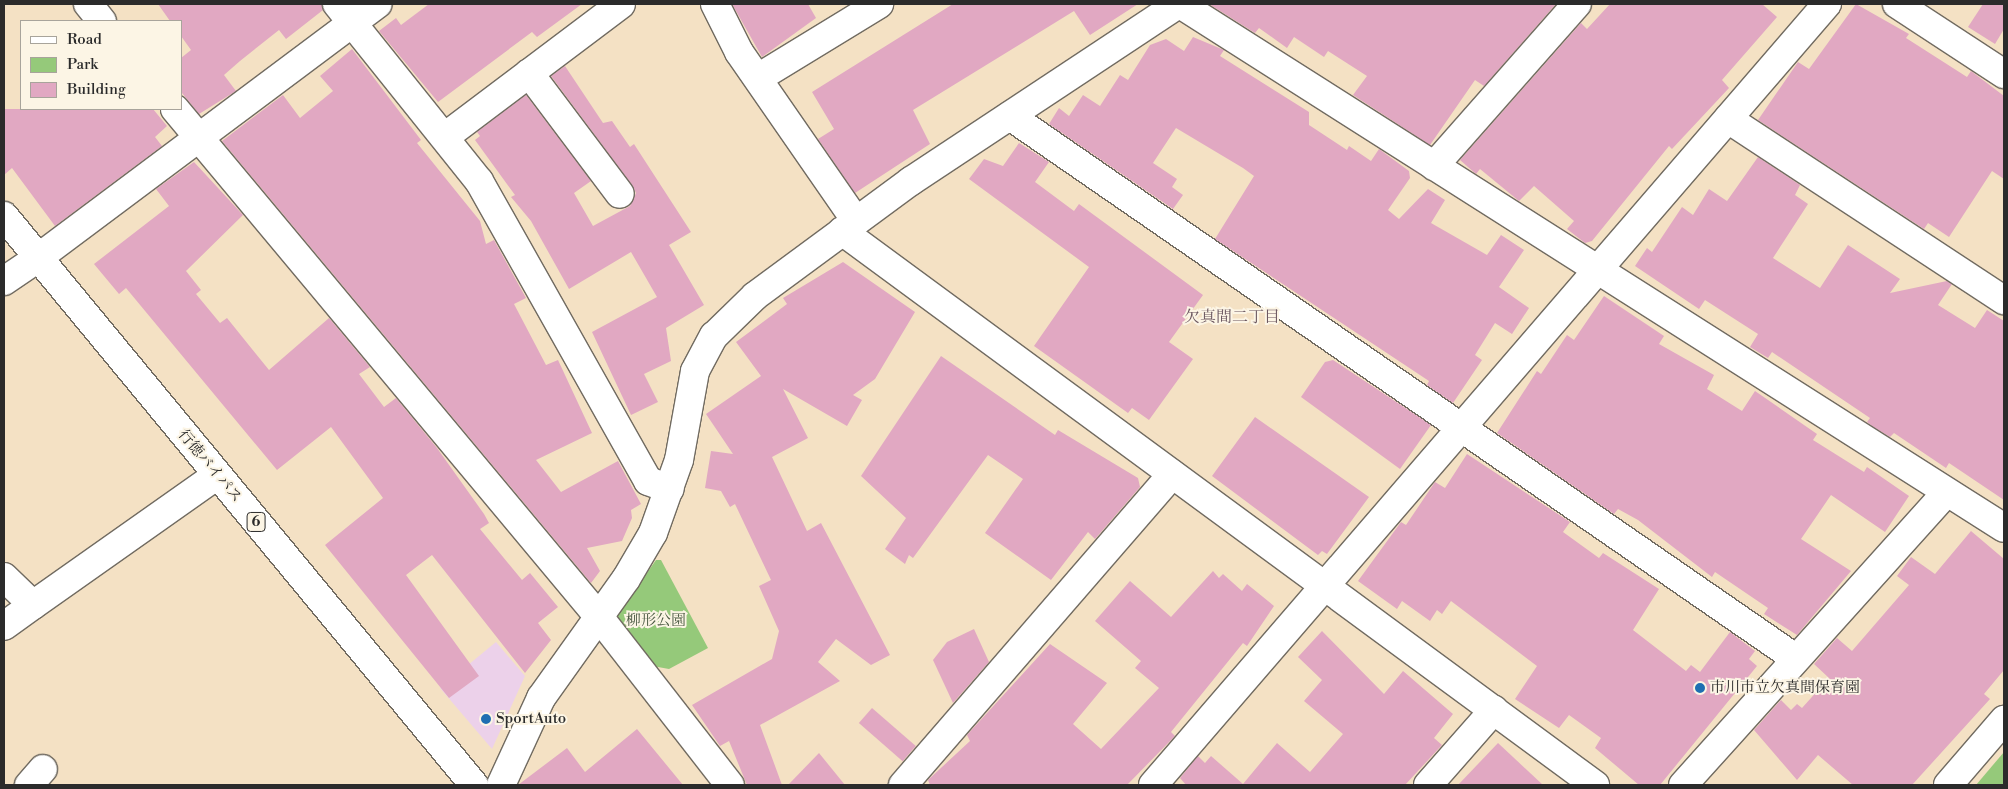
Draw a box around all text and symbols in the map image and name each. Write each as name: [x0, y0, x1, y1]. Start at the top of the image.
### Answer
legend: [20, 20, 182, 110]
text: Road: [67, 30, 102, 49]
text: Park: [67, 55, 98, 74]
text: Building: [67, 80, 126, 99]
district label: 欠真間二丁目: [1184, 307, 1280, 327]
street label: 行徳バイパス: [174, 426, 246, 506]
road number: 6: [246, 511, 266, 534]
park label: 柳形公園: [626, 612, 686, 630]
place label: 市川市立欠真間保育園: [1710, 679, 1860, 697]
marker: 市川市立欠真間保育園: [1694, 682, 1706, 694]
place label: SportAuto: [496, 710, 566, 728]
marker: SportAuto: [480, 713, 492, 725]

